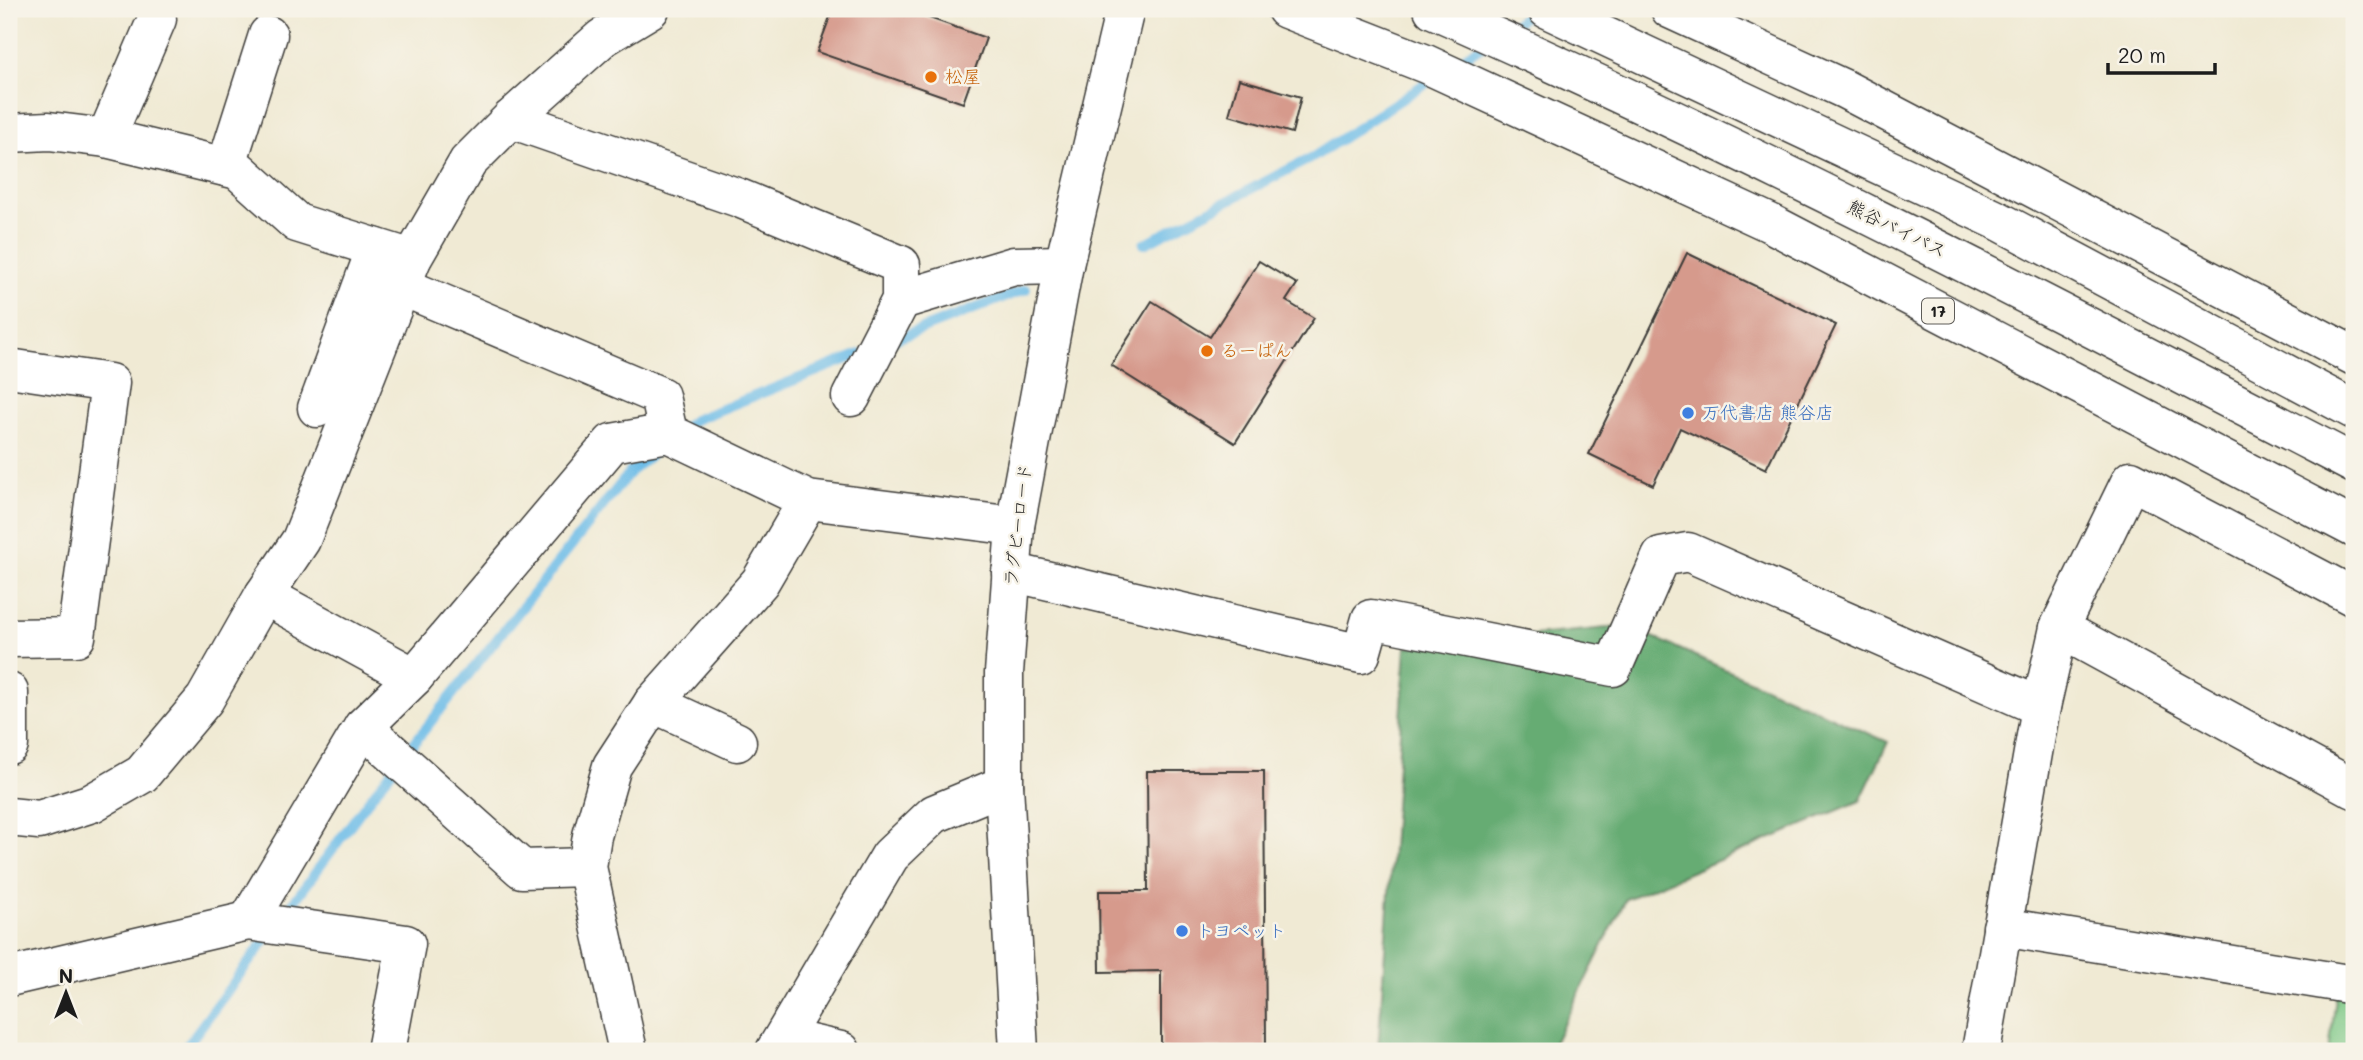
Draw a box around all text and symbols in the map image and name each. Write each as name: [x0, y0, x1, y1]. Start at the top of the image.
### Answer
scale bar: [2108, 32, 2214, 76]
text: 20 m: [2118, 41, 2166, 68]
place label: 松屋: [945, 64, 981, 88]
marker: 松屋: [923, 69, 939, 85]
street label: 熊谷バイパス: [1844, 194, 1951, 262]
road number: 17: [1922, 298, 1954, 324]
place label: るーぱん: [1221, 338, 1292, 362]
marker: るーぱん: [1199, 343, 1215, 359]
place label: 万代書店 熊谷店: [1702, 400, 1834, 424]
marker: 万代書店 熊谷店: [1680, 405, 1696, 421]
street label: ラグビーロード: [998, 462, 1036, 588]
place label: トヨペット: [1196, 918, 1286, 942]
marker: トヨペット: [1174, 923, 1190, 939]
north arrow: [32, 958, 102, 1028]
text: N: [59, 963, 73, 988]

